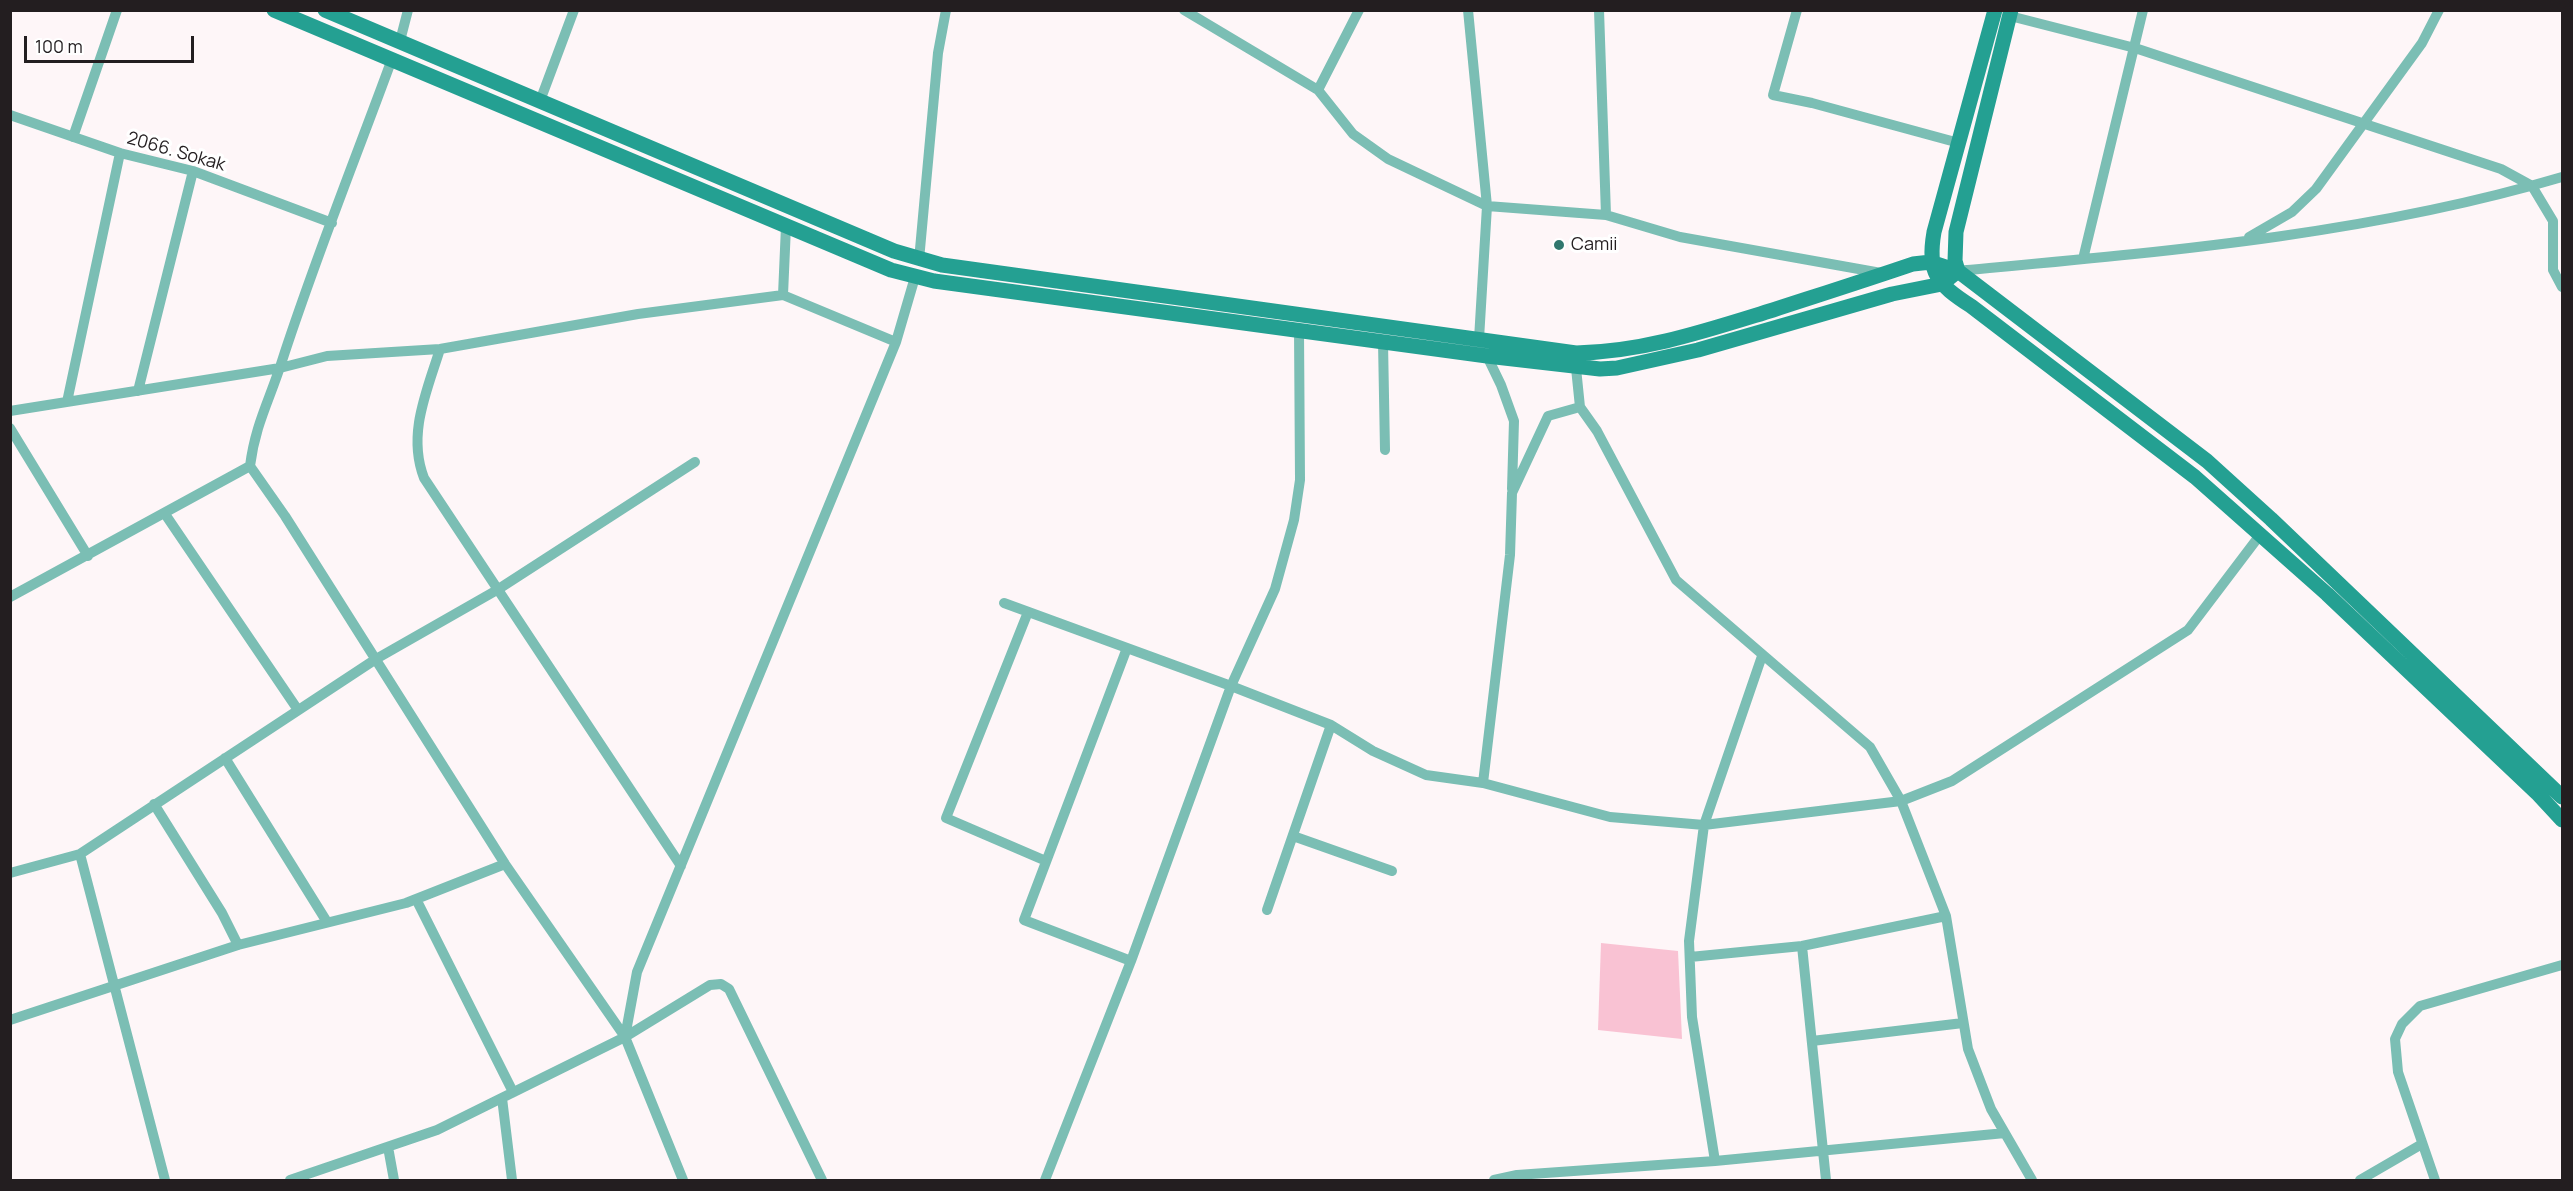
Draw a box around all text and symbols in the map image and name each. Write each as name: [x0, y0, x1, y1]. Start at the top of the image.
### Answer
scale bar: [27, 24, 196, 62]
text: 100 m: [35, 34, 83, 58]
street label: 2066. Sokak: [124, 128, 228, 176]
place label: Camii: [1571, 234, 1618, 256]
marker: Camii: [1552, 238, 1566, 252]

